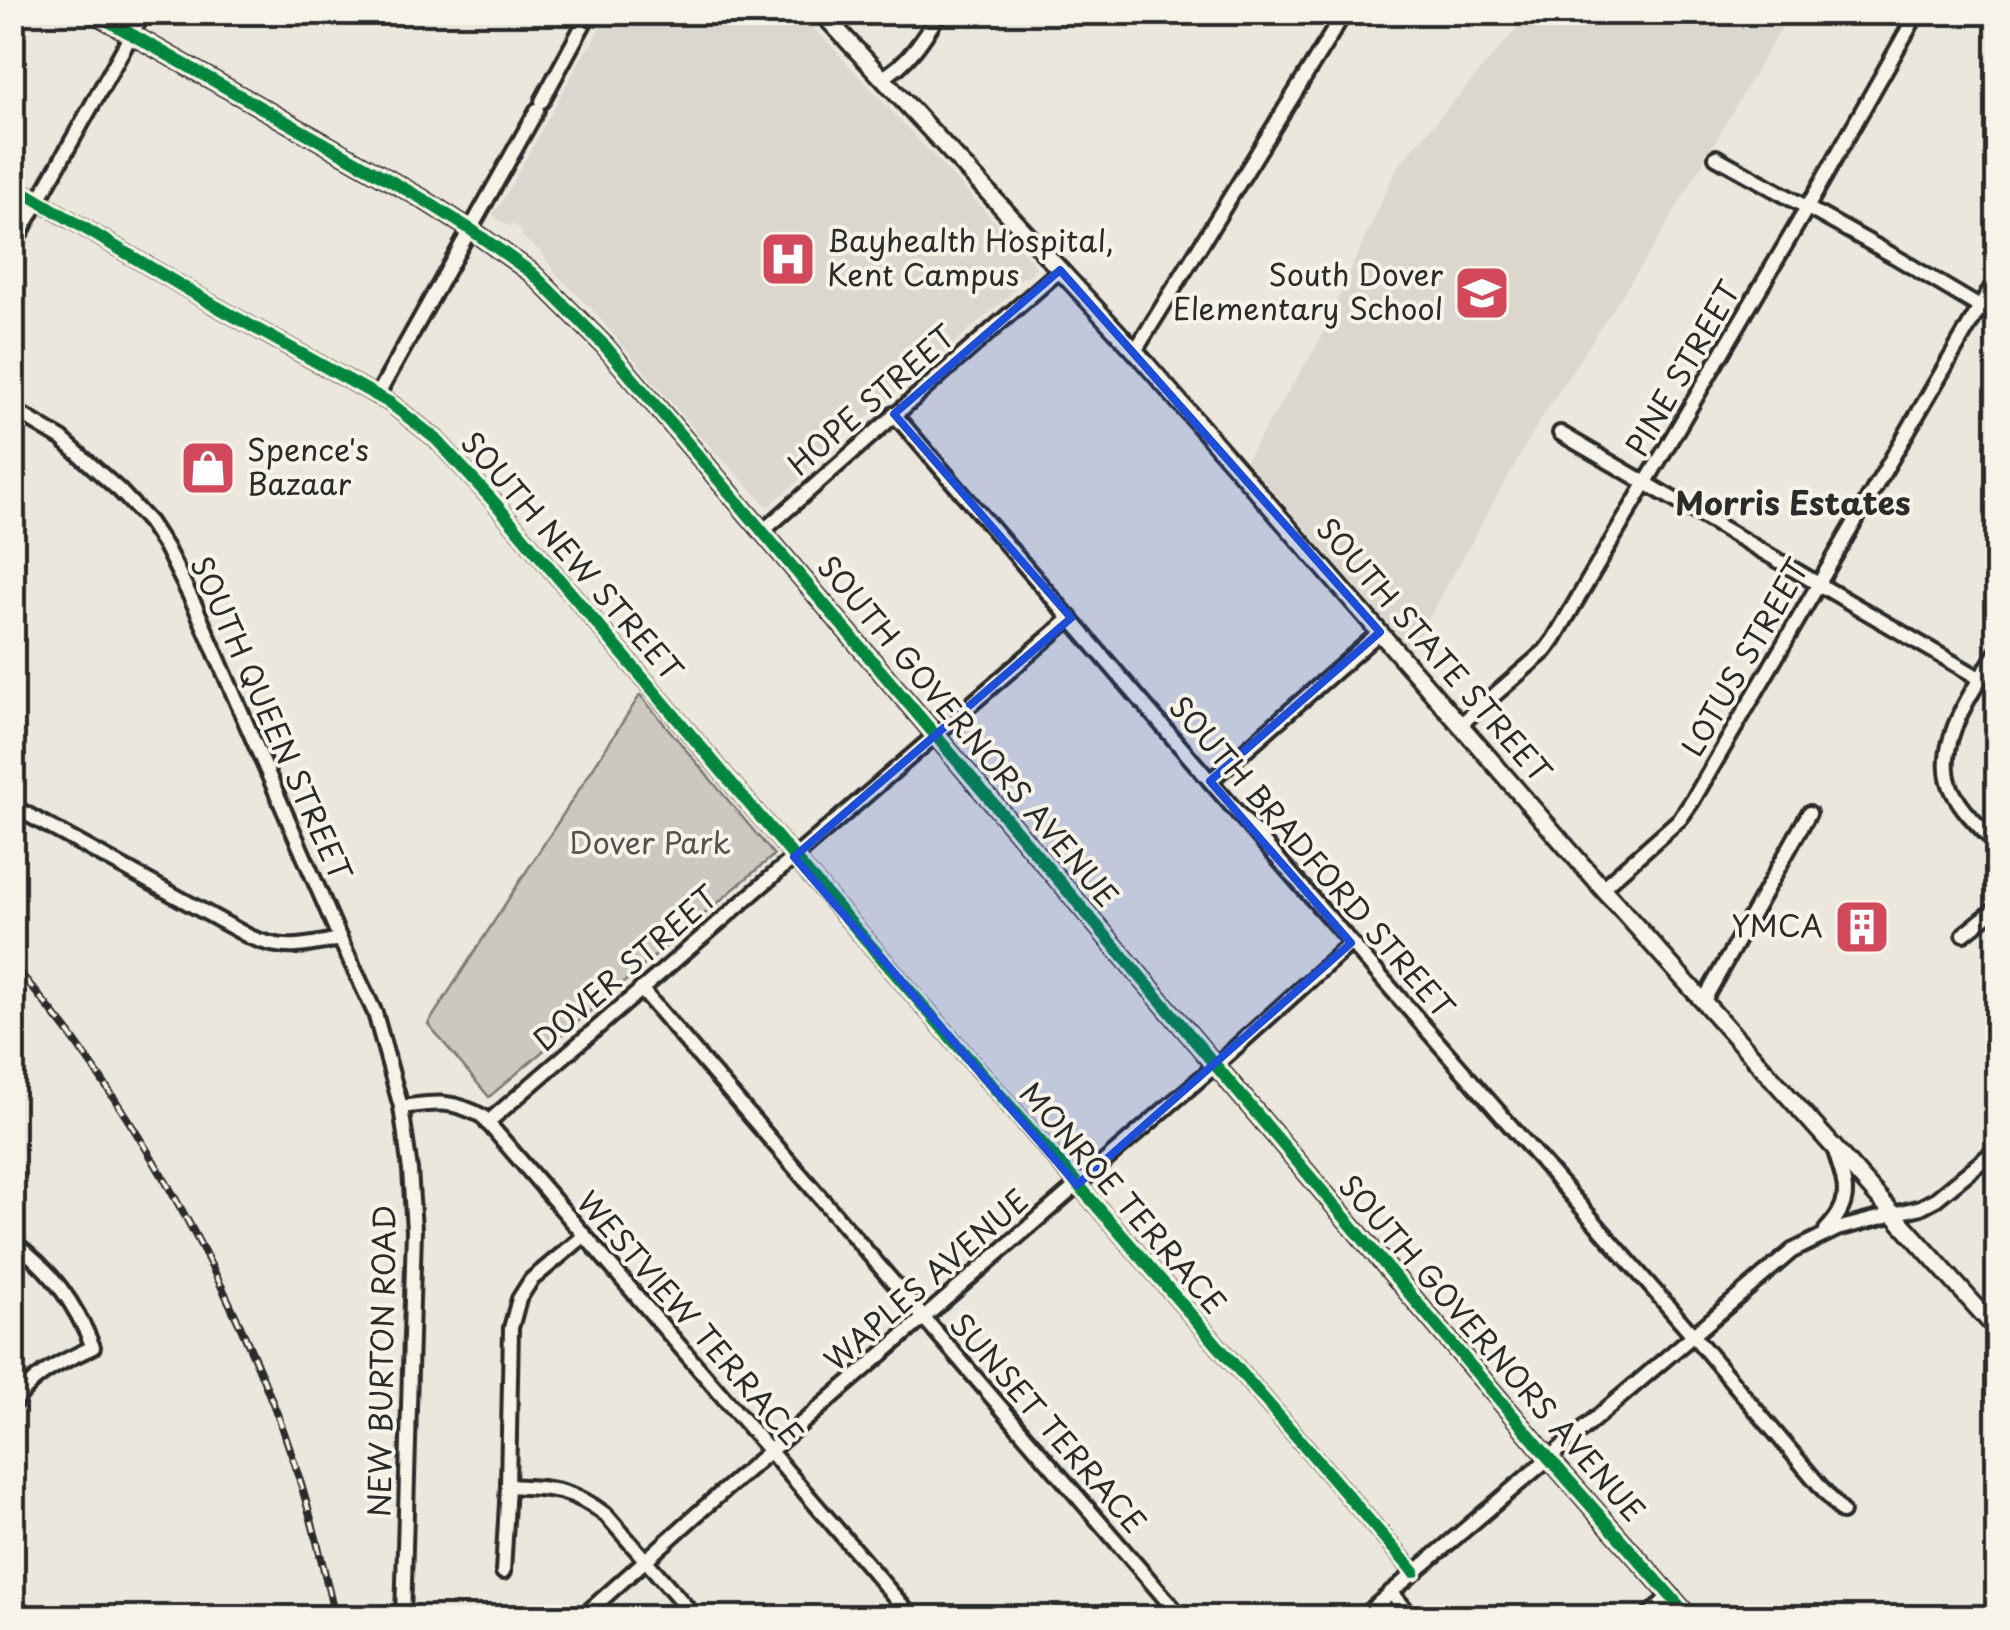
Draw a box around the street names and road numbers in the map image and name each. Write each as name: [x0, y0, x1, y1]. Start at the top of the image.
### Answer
street label: PINE STREET: [1613, 271, 1751, 464]
street label: HOPE STREET: [776, 313, 965, 485]
street label: SOUTH NEW STREET: [452, 421, 695, 691]
street label: SOUTH STATE STREET: [1307, 507, 1563, 792]
street label: SOUTH GOVERNORS AVENUE: [808, 545, 1130, 916]
street label: SOUTH QUEEN STREET: [180, 548, 364, 888]
street label: LOTUS STREET: [1669, 549, 1819, 764]
street label: SOUTH BRADFORD STREET: [1160, 685, 1466, 1028]
street label: DOVER STREET: [522, 874, 727, 1060]
street label: MONROE TERRACE: [1010, 1071, 1238, 1323]
street label: SOUTH GOVERNORS AVENUE: [1329, 1164, 1657, 1531]
street label: WAPLES AVENUE: [813, 1178, 1037, 1381]
street label: WESTVIEW TERRACE: [567, 1180, 814, 1455]
street label: NEW BURTON ROAD: [355, 1204, 406, 1517]
street label: SUNSET TERRACE: [940, 1302, 1158, 1543]

